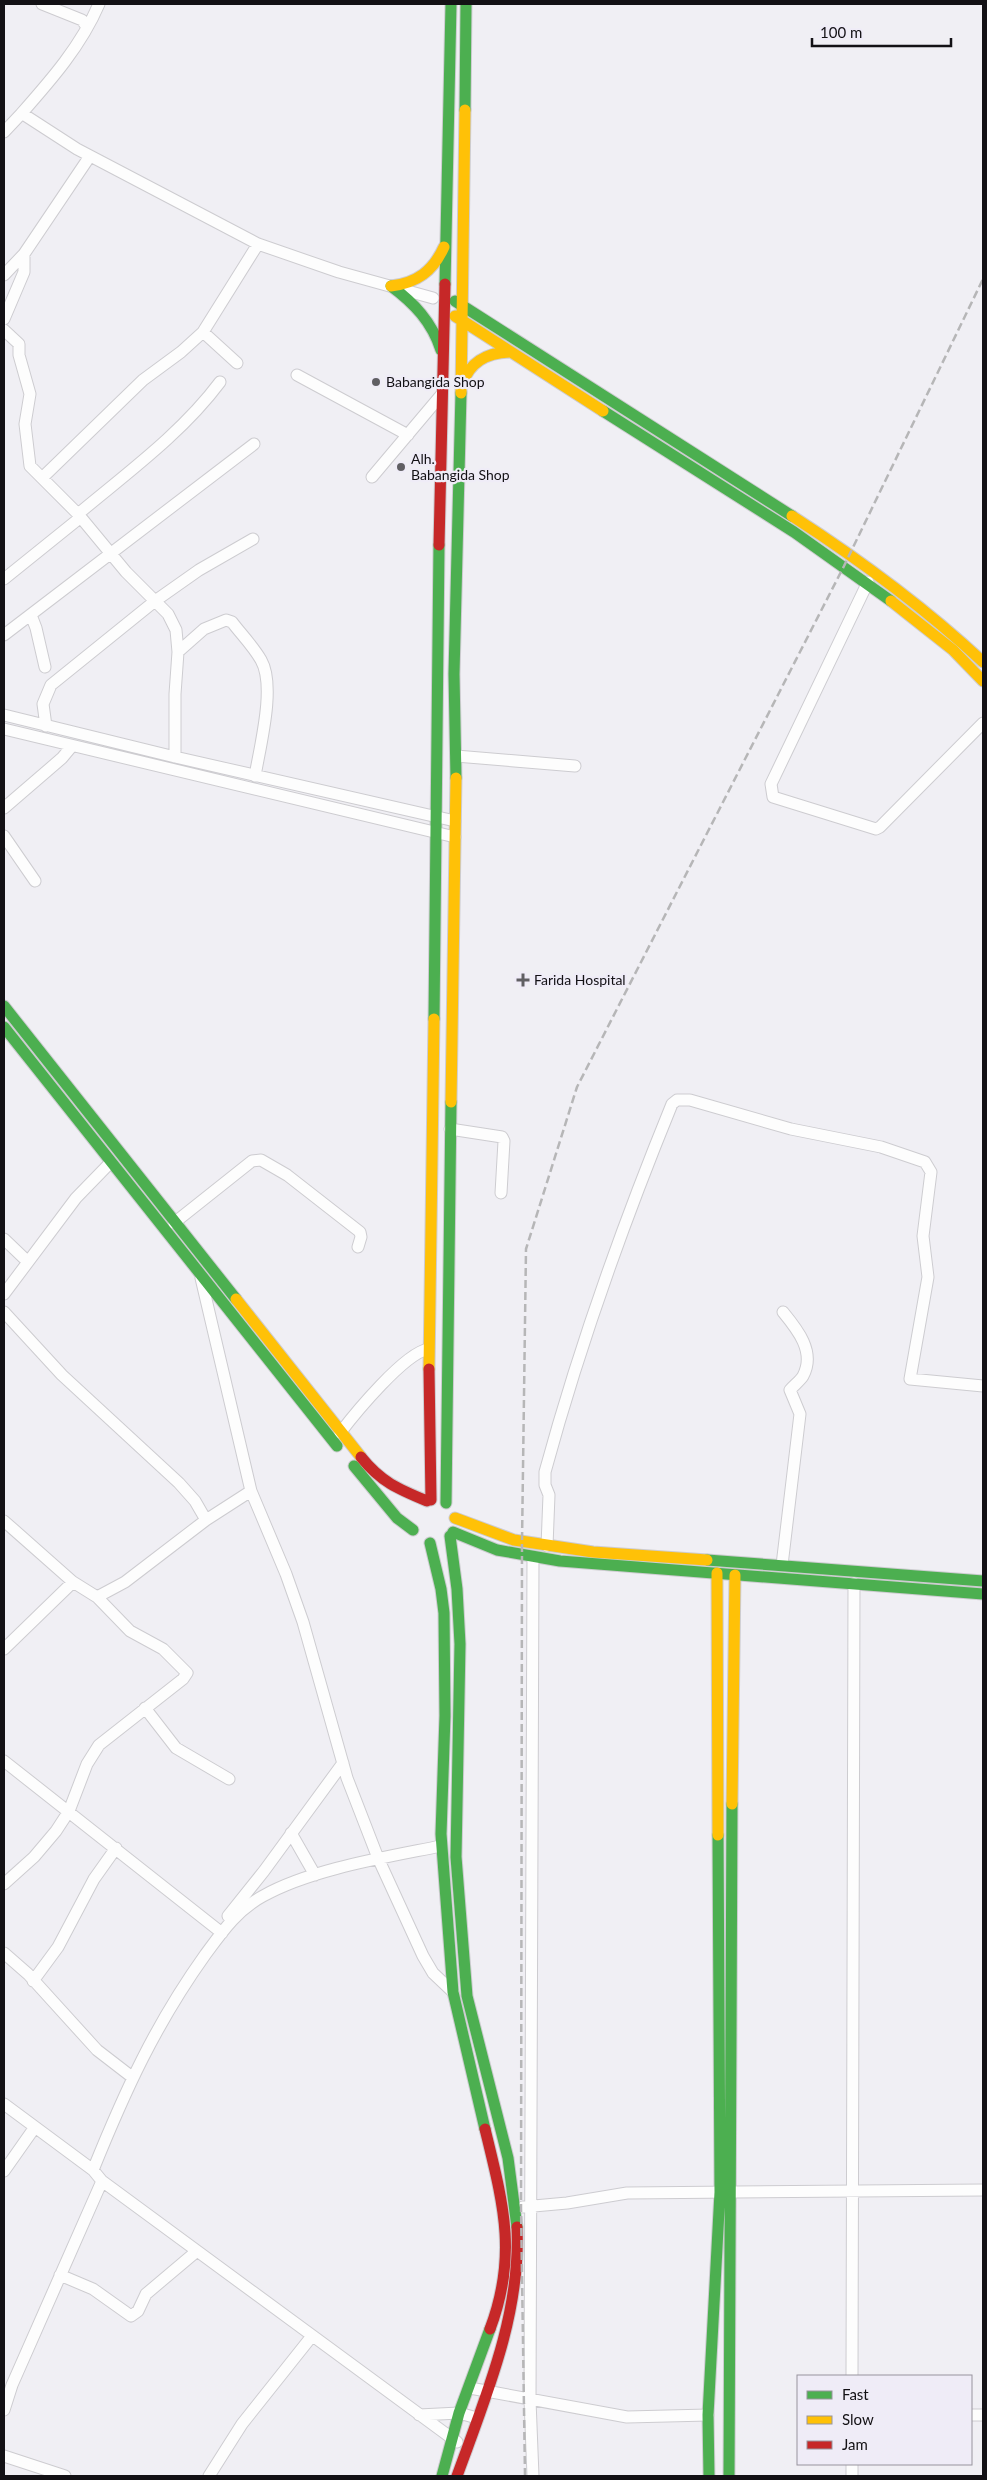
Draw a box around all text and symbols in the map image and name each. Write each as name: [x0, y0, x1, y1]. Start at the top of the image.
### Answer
scale bar: [812, 15, 951, 47]
text: 100 m: [820, 23, 862, 41]
place label: Babangida Shop: [386, 373, 485, 390]
marker: Babangida Shop: [370, 376, 382, 388]
place label: Alh. Babangida Shop: [411, 450, 510, 483]
marker: Alh. Babangida Shop: [395, 461, 407, 473]
place label: Farida Hospital: [534, 971, 626, 988]
marker: Farida Hospital: [516, 973, 530, 987]
legend: [797, 2375, 972, 2465]
text: Fast: [842, 2385, 869, 2403]
text: Slow: [842, 2410, 874, 2428]
text: Jam: [842, 2435, 868, 2453]

